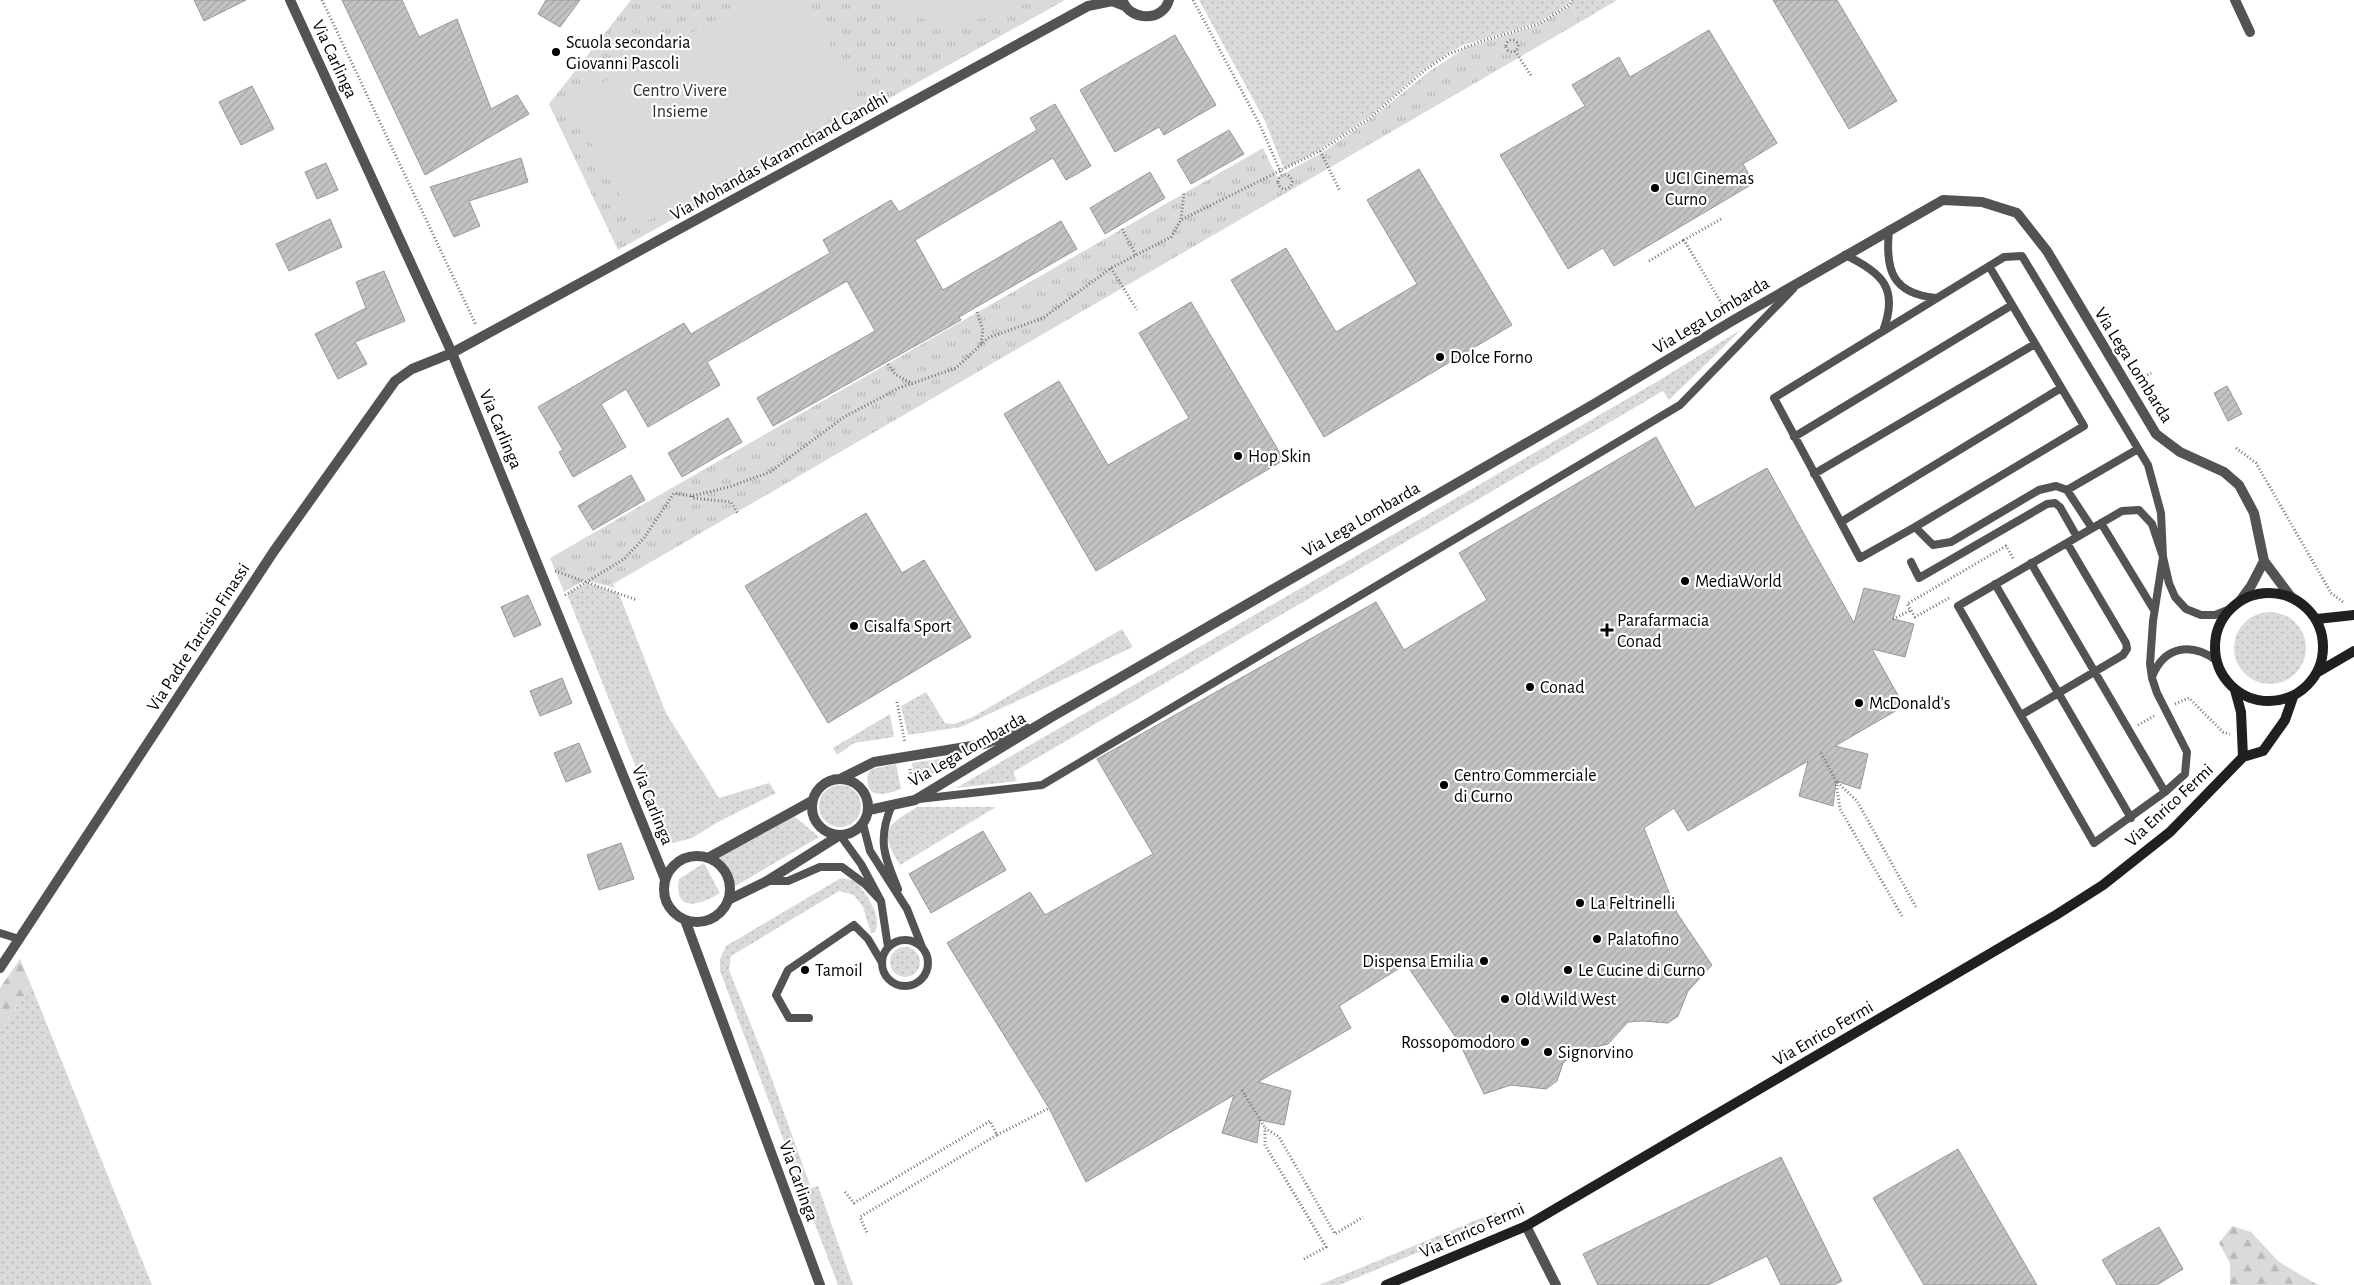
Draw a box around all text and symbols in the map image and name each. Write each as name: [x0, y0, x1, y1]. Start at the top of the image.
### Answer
street label: Via Carlinga: [308, 18, 360, 101]
place label: Scuola secondaria Giovanni Pascoli: [566, 34, 691, 73]
marker: Scuola secondaria Giovanni Pascoli: [550, 46, 562, 58]
park label: Centro Vivere Insieme: [633, 82, 727, 121]
street label: Via Mohandas Karamchand Gandhi: [668, 89, 891, 224]
place label: UCI Cinemas Curno: [1665, 170, 1754, 209]
marker: UCI Cinemas Curno: [1649, 182, 1661, 194]
street label: Via Lega Lombarda: [1650, 274, 1773, 358]
street label: Via Lega Lombarda: [2091, 305, 2176, 426]
place label: Dolce Forno: [1450, 349, 1533, 367]
marker: Dolce Forno: [1434, 351, 1446, 363]
street label: Via Carlinga: [475, 387, 525, 472]
place label: Hop Skin: [1248, 448, 1311, 466]
marker: Hop Skin: [1232, 450, 1244, 462]
street label: Via Lega Lombarda: [1300, 479, 1423, 561]
street label: Via Padre Tarcisio Finassi: [144, 560, 253, 715]
place label: MediaWorld: [1695, 573, 1782, 591]
marker: MediaWorld: [1679, 575, 1691, 587]
place label: Parafarmacia Conad: [1617, 612, 1709, 651]
place label: Cisalfa Sport: [864, 618, 952, 636]
marker: Cisalfa Sport: [848, 620, 860, 632]
marker: Parafarmacia Conad: [1601, 624, 1613, 636]
place label: Conad: [1540, 679, 1585, 697]
marker: Conad: [1524, 681, 1536, 693]
place label: McDonald's: [1869, 695, 1951, 713]
marker: McDonald's: [1853, 697, 1865, 709]
street label: Via Lega Lombarda: [906, 709, 1029, 791]
street label: Via Enrico Fermi: [2122, 761, 2217, 851]
street label: Via Carlinga: [628, 763, 676, 848]
place label: Centro Commerciale di Curno: [1454, 767, 1597, 806]
marker: Centro Commerciale di Curno: [1438, 779, 1450, 791]
place label: La Feltrinelli: [1590, 895, 1675, 913]
marker: La Feltrinelli: [1574, 897, 1586, 909]
place label: Palatofino: [1607, 931, 1679, 949]
marker: Palatofino: [1591, 933, 1603, 945]
place label: Dispensa Emilia: [1362, 953, 1474, 971]
marker: Dispensa Emilia: [1478, 955, 1490, 967]
place label: Tamoil: [815, 962, 863, 980]
place label: Le Cucine di Curno: [1578, 962, 1706, 980]
marker: Tamoil: [799, 964, 811, 976]
marker: Le Cucine di Curno: [1562, 964, 1574, 976]
place label: Old Wild West: [1515, 991, 1617, 1009]
marker: Old Wild West: [1499, 993, 1511, 1005]
street label: Via Enrico Fermi: [1770, 998, 1877, 1070]
place label: Rossopomodoro: [1401, 1034, 1515, 1052]
marker: Rossopomodoro: [1519, 1036, 1531, 1048]
place label: Signorvino: [1558, 1044, 1634, 1062]
marker: Signorvino: [1542, 1046, 1554, 1058]
street label: Via Carlinga: [775, 1139, 821, 1224]
street label: Via Enrico Fermi: [1417, 1200, 1527, 1262]

